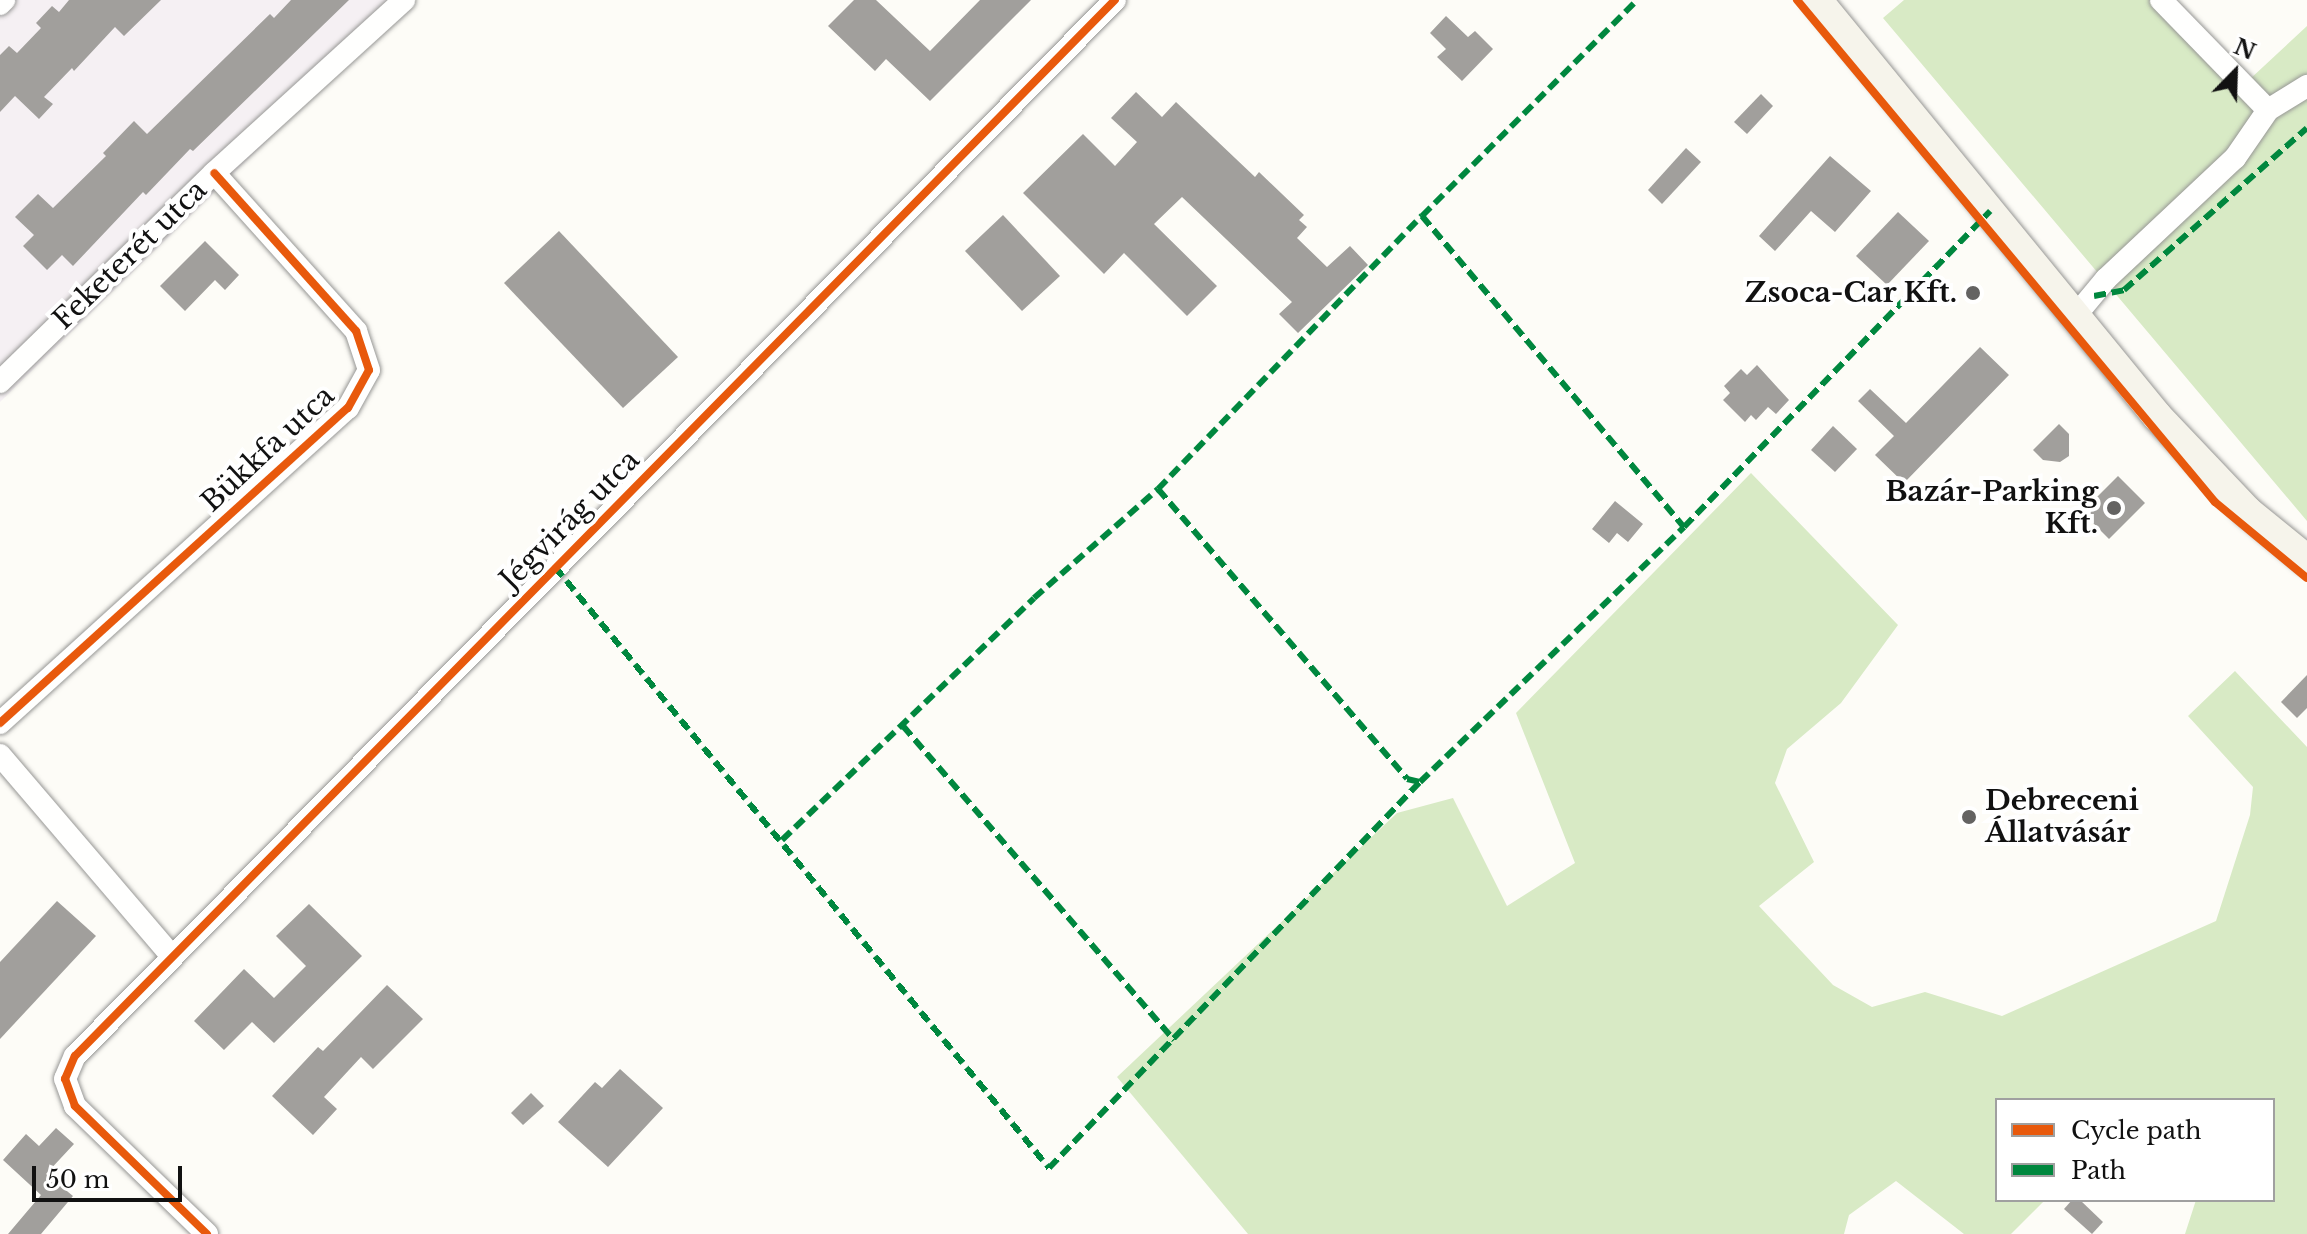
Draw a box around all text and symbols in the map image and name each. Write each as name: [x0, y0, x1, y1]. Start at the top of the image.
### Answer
north arrow: [2195, 32, 2275, 112]
text: N: [2230, 33, 2259, 66]
street label: Feketerét utca: [46, 173, 214, 337]
place label: Zsoca-Car Kft.: [1745, 276, 1957, 310]
marker: Zsoca-Car Kft.: [1964, 284, 1982, 302]
street label: Bükkfa utca: [195, 379, 341, 519]
street label: Jégvirág utca: [493, 443, 647, 597]
place label: Bazár-Parking Kft.: [1885, 475, 2098, 541]
marker: Bazár-Parking Kft.: [2105, 499, 2123, 517]
place label: Debreceni Állatvásár: [1985, 784, 2139, 850]
marker: Debreceni Állatvásár: [1960, 808, 1978, 826]
legend: [1995, 1098, 2275, 1202]
text: Cycle path: [2071, 1116, 2202, 1145]
scale bar: [36, 1150, 186, 1200]
text: Path: [2071, 1156, 2126, 1185]
text: 50 m: [46, 1165, 109, 1194]

